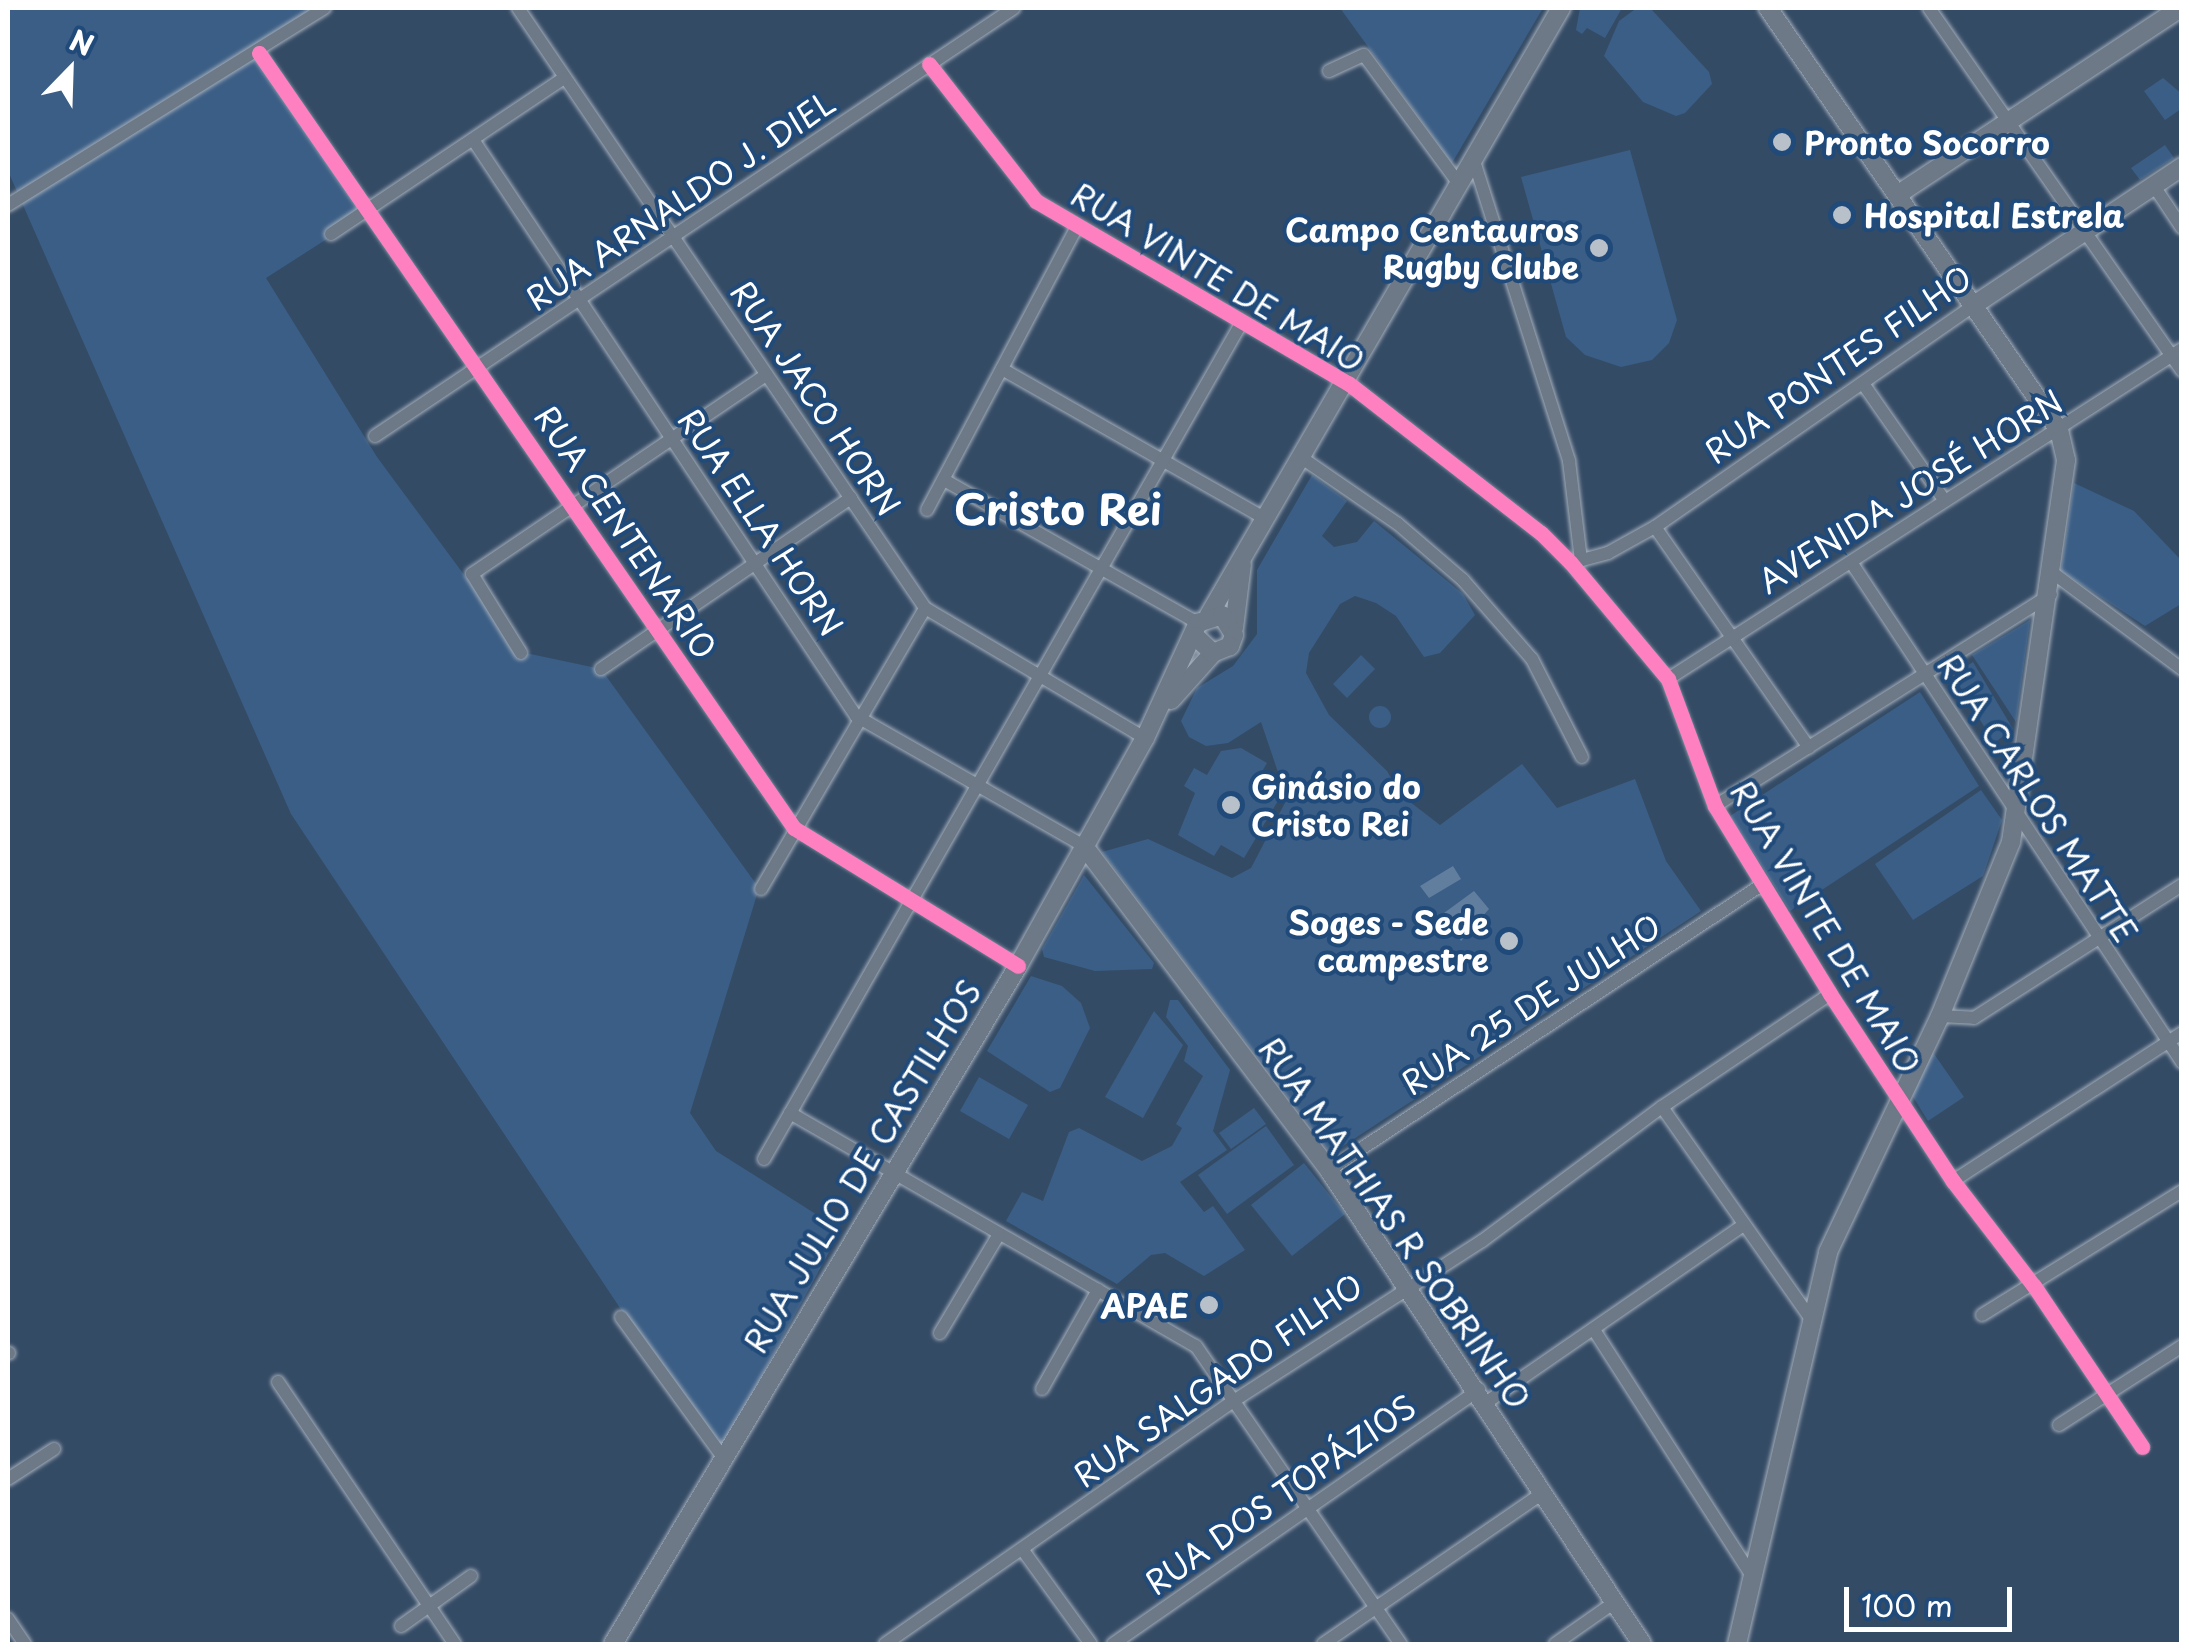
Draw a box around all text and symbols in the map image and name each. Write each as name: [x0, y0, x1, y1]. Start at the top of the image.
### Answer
text: N: [63, 18, 101, 66]
north arrow: [20, 20, 120, 120]
street label: RUA ARNALDO J. DIEL: [514, 79, 846, 321]
place label: Pronto Socorro: [1804, 123, 2050, 161]
marker: Pronto Socorro: [1769, 129, 1795, 155]
street label: RUA VINTE DE MAIO: [1064, 174, 1372, 380]
place label: Hospital Estrela: [1864, 196, 2125, 234]
marker: Hospital Estrela: [1829, 202, 1855, 228]
place label: Campo Centauros Rugby Clube: [1285, 211, 1579, 286]
marker: Campo Centauros Rugby Clube: [1588, 237, 1610, 259]
street label: RUA PONTES FILHO: [1695, 256, 1981, 472]
street label: RUA JACO HORN: [722, 271, 910, 525]
street label: AVENIDA JOSÉ HORN: [1751, 382, 2069, 600]
street label: RUA CENTENARIO: [527, 398, 725, 666]
street label: RUA ELLA HORN: [669, 399, 853, 645]
district label: Cristo Rei: [954, 483, 1162, 533]
street label: RUA CARLOS MATTE: [1929, 644, 2147, 952]
place label: Ginásio do Cristo Rei: [1251, 768, 1421, 843]
street label: RUA VINTE DE MAIO: [1723, 773, 1929, 1081]
marker: Ginásio do Cristo Rei: [1220, 794, 1242, 816]
place label: Soges - Sede campestre: [1286, 904, 1489, 979]
street label: RUA 25 DE JULHO: [1394, 905, 1668, 1103]
marker: Soges - Sede campestre: [1498, 930, 1520, 952]
street label: RUA JULIO DE CASTILHOS: [734, 970, 990, 1362]
street label: RUA MATHIAS R SOBRINHO: [1250, 1027, 1540, 1419]
street label: RUA SALGADO FILHO: [1063, 1263, 1373, 1497]
place label: APAE: [1101, 1286, 1189, 1324]
marker: APAE: [1198, 1294, 1220, 1316]
street label: RUA DOS TOPÁZIOS: [1135, 1384, 1425, 1604]
scale bar: [1849, 1567, 2016, 1629]
text: 100 m: [1861, 1582, 1953, 1627]

